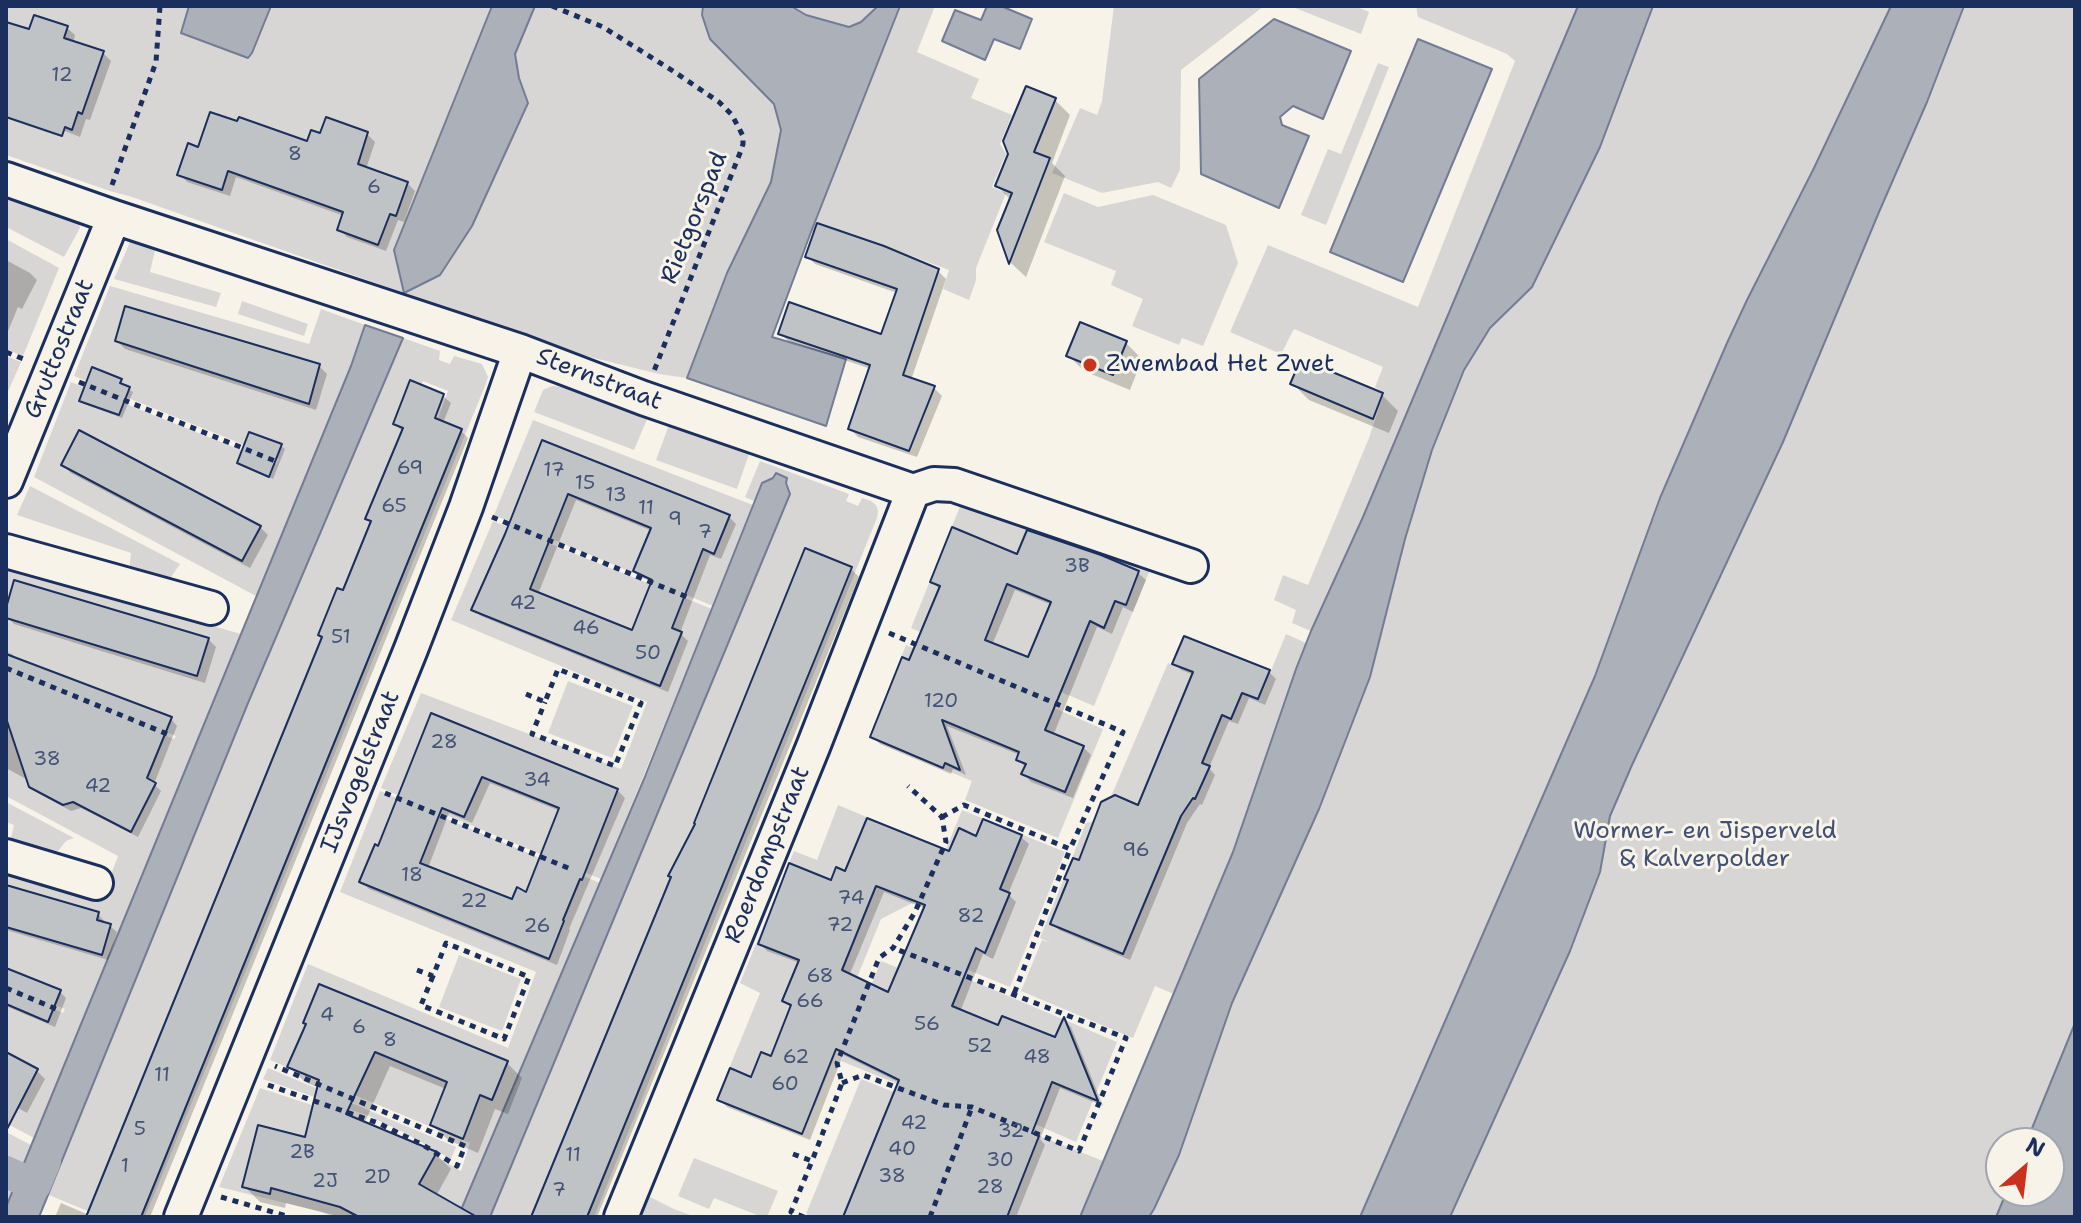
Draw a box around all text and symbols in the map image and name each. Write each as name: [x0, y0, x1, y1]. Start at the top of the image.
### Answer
house number: 12: [51, 64, 73, 88]
house number: 8: [288, 143, 302, 167]
street label: Rietgorspad: [655, 148, 735, 288]
house number: 6: [367, 176, 381, 200]
street label: Gruttostraat: [19, 275, 101, 423]
street label: Sternstraat: [532, 343, 666, 417]
place label: Zwembad Het Zwet: [1106, 351, 1335, 379]
marker: Zwembad Het Zwet: [1081, 356, 1099, 374]
house number: 69: [397, 457, 423, 481]
house number: 17: [543, 459, 565, 483]
house number: 15: [575, 472, 595, 496]
house number: 13: [605, 484, 627, 508]
house number: 65: [381, 495, 407, 519]
house number: 11: [638, 497, 654, 521]
house number: 9: [668, 508, 682, 532]
house number: 7: [698, 521, 712, 545]
house number: 3B: [1064, 555, 1090, 579]
house number: 42: [510, 592, 536, 616]
house number: 46: [572, 617, 600, 641]
house number: 51: [331, 626, 351, 650]
house number: 50: [635, 642, 661, 666]
street label: IJsvogelstraat: [315, 687, 407, 857]
house number: 120: [924, 690, 958, 714]
house number: 28: [430, 731, 458, 755]
house number: 38: [33, 748, 61, 772]
street label: Roerdompstraat: [719, 762, 817, 948]
house number: 34: [523, 769, 551, 793]
house number: 42: [85, 775, 111, 799]
park label: Wormer- en Jisperveld & Kalverpolder: [1573, 818, 1837, 874]
house number: 96: [1122, 839, 1150, 863]
house number: 18: [401, 864, 423, 888]
house number: 74: [837, 887, 865, 911]
house number: 22: [461, 890, 487, 914]
house number: 82: [958, 905, 984, 929]
house number: 72: [827, 914, 853, 938]
house number: 26: [523, 915, 551, 939]
house number: 68: [806, 965, 834, 989]
house number: 66: [796, 990, 824, 1014]
house number: 4: [320, 1004, 334, 1028]
house number: 56: [914, 1013, 940, 1037]
house number: 6: [352, 1016, 366, 1040]
house number: 8: [383, 1029, 397, 1053]
house number: 52: [967, 1035, 993, 1059]
house number: 62: [783, 1046, 809, 1070]
house number: 48: [1023, 1046, 1051, 1070]
house number: 11: [154, 1064, 170, 1088]
house number: 60: [771, 1073, 799, 1097]
house number: 42: [901, 1112, 927, 1136]
house number: 5: [134, 1118, 146, 1142]
house number: 32: [998, 1120, 1024, 1144]
north arrow: [1985, 1127, 2065, 1207]
text: N: [2021, 1130, 2050, 1164]
house number: 40: [888, 1138, 916, 1162]
house number: 2B: [289, 1141, 315, 1165]
house number: 11: [565, 1144, 581, 1168]
house number: 30: [986, 1149, 1014, 1173]
house number: 1: [121, 1155, 129, 1179]
house number: 38: [878, 1165, 906, 1189]
house number: 2D: [364, 1166, 390, 1190]
house number: 2J: [312, 1170, 338, 1194]
house number: 28: [976, 1176, 1004, 1200]
house number: 7: [552, 1179, 566, 1203]

